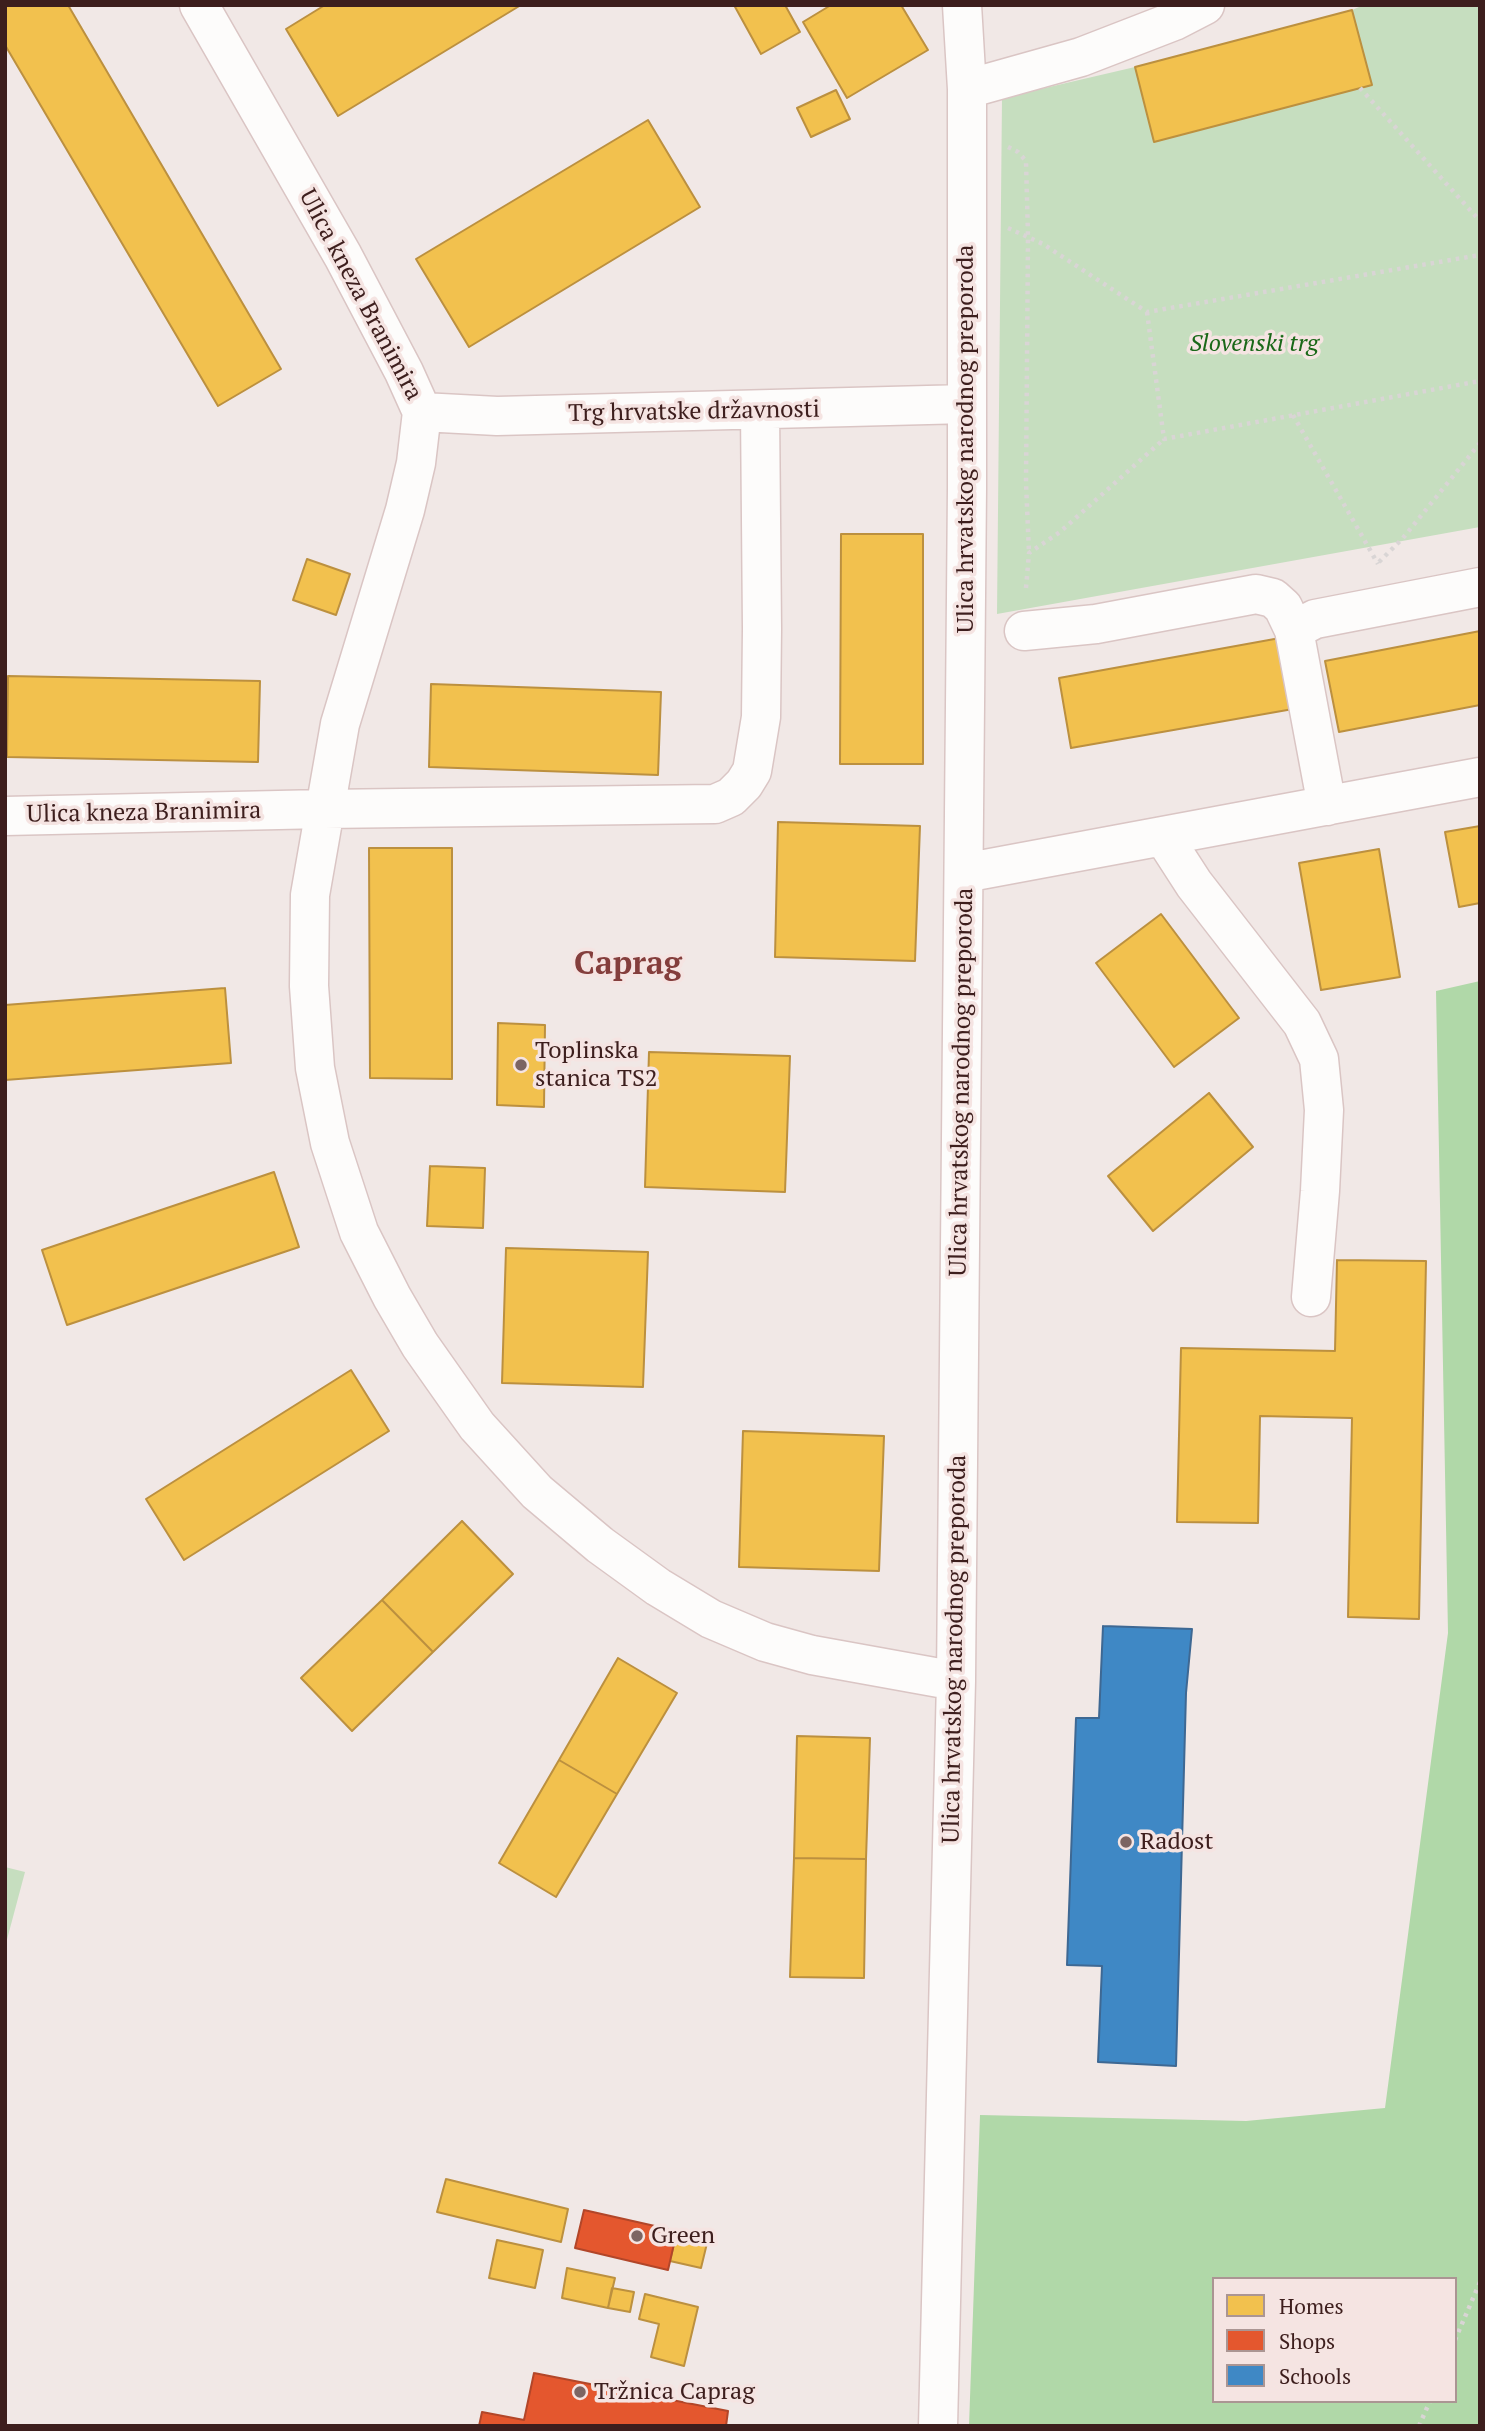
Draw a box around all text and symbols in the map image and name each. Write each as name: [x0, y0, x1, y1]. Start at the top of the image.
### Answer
street label: Ulica kneza Branimira: [292, 185, 428, 405]
street label: Ulica hrvatskog narodnog preporoda: [952, 245, 980, 633]
park label: Slovenski trg: [1189, 330, 1319, 358]
street label: Trg hrvatske državnosti: [568, 395, 820, 429]
street label: Ulica kneza Branimira: [26, 797, 262, 829]
street label: Ulica hrvatskog narodnog preporoda: [944, 887, 980, 1277]
district label: Caprag: [574, 946, 682, 984]
place label: Toplinska stanica TS2: [535, 1037, 658, 1093]
marker: Toplinska stanica TS2: [513, 1057, 529, 1073]
street label: Ulica hrvatskog narodnog preporoda: [937, 1454, 973, 1844]
place label: Radost: [1140, 1828, 1213, 1856]
marker: Radost: [1118, 1834, 1134, 1850]
place label: Green: [651, 2222, 715, 2250]
marker: Green: [629, 2228, 645, 2244]
legend: [1212, 2277, 1457, 2403]
text: Homes: [1279, 2292, 1344, 2320]
text: Shops: [1279, 2327, 1335, 2355]
text: Schools: [1279, 2362, 1351, 2390]
place label: Tržnica Caprag: [594, 2378, 755, 2406]
marker: Tržnica Caprag: [572, 2384, 588, 2400]

